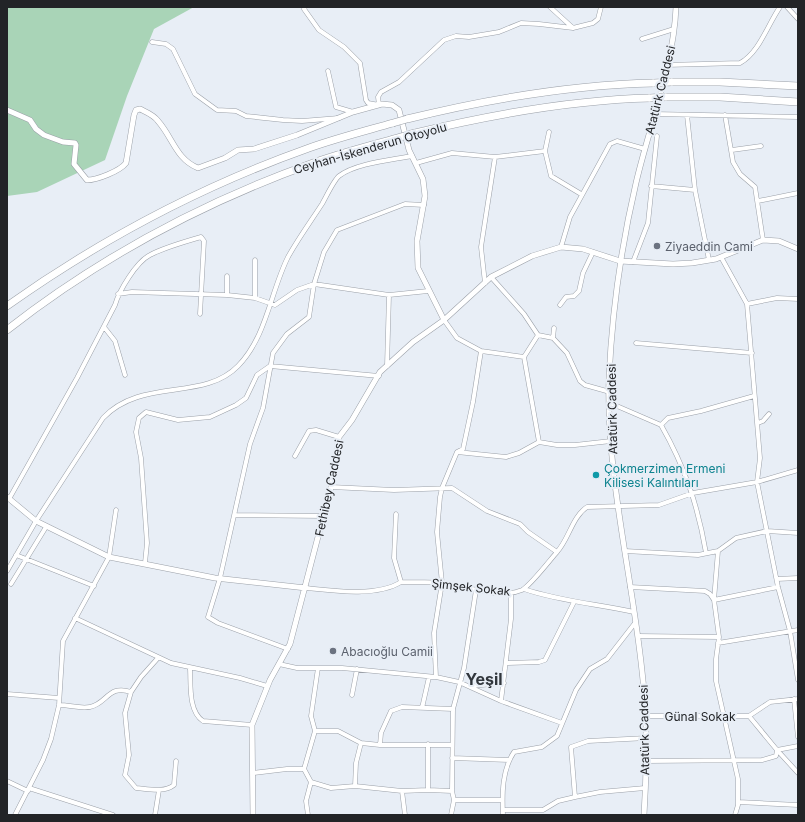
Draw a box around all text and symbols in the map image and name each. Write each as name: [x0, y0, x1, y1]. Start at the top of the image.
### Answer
street label: Atatürk Caddesi: [642, 44, 678, 136]
street label: Ceyhan-İskenderun Otoyolu: [292, 119, 448, 177]
place label: Ziyaeddin Cami: [665, 239, 753, 254]
marker: Ziyaeddin Cami: [652, 241, 662, 251]
street label: Atatürk Caddesi: [604, 363, 620, 455]
street label: Fethibey Caddesi: [311, 438, 347, 538]
place label: Çokmerzimen Ermeni Kilisesi Kalıntıları: [604, 461, 726, 490]
marker: Çokmerzimen Ermeni Kilisesi Kalıntıları: [591, 470, 601, 480]
street label: Şimşek Sokak: [431, 575, 512, 599]
place label: Abacıoğlu Camii: [341, 644, 433, 659]
marker: Abacıoğlu Camii: [328, 646, 338, 656]
district label: Yeşil: [465, 669, 503, 689]
street label: Atatürk Caddesi: [636, 684, 652, 776]
street label: Günal Sokak: [665, 709, 736, 724]

